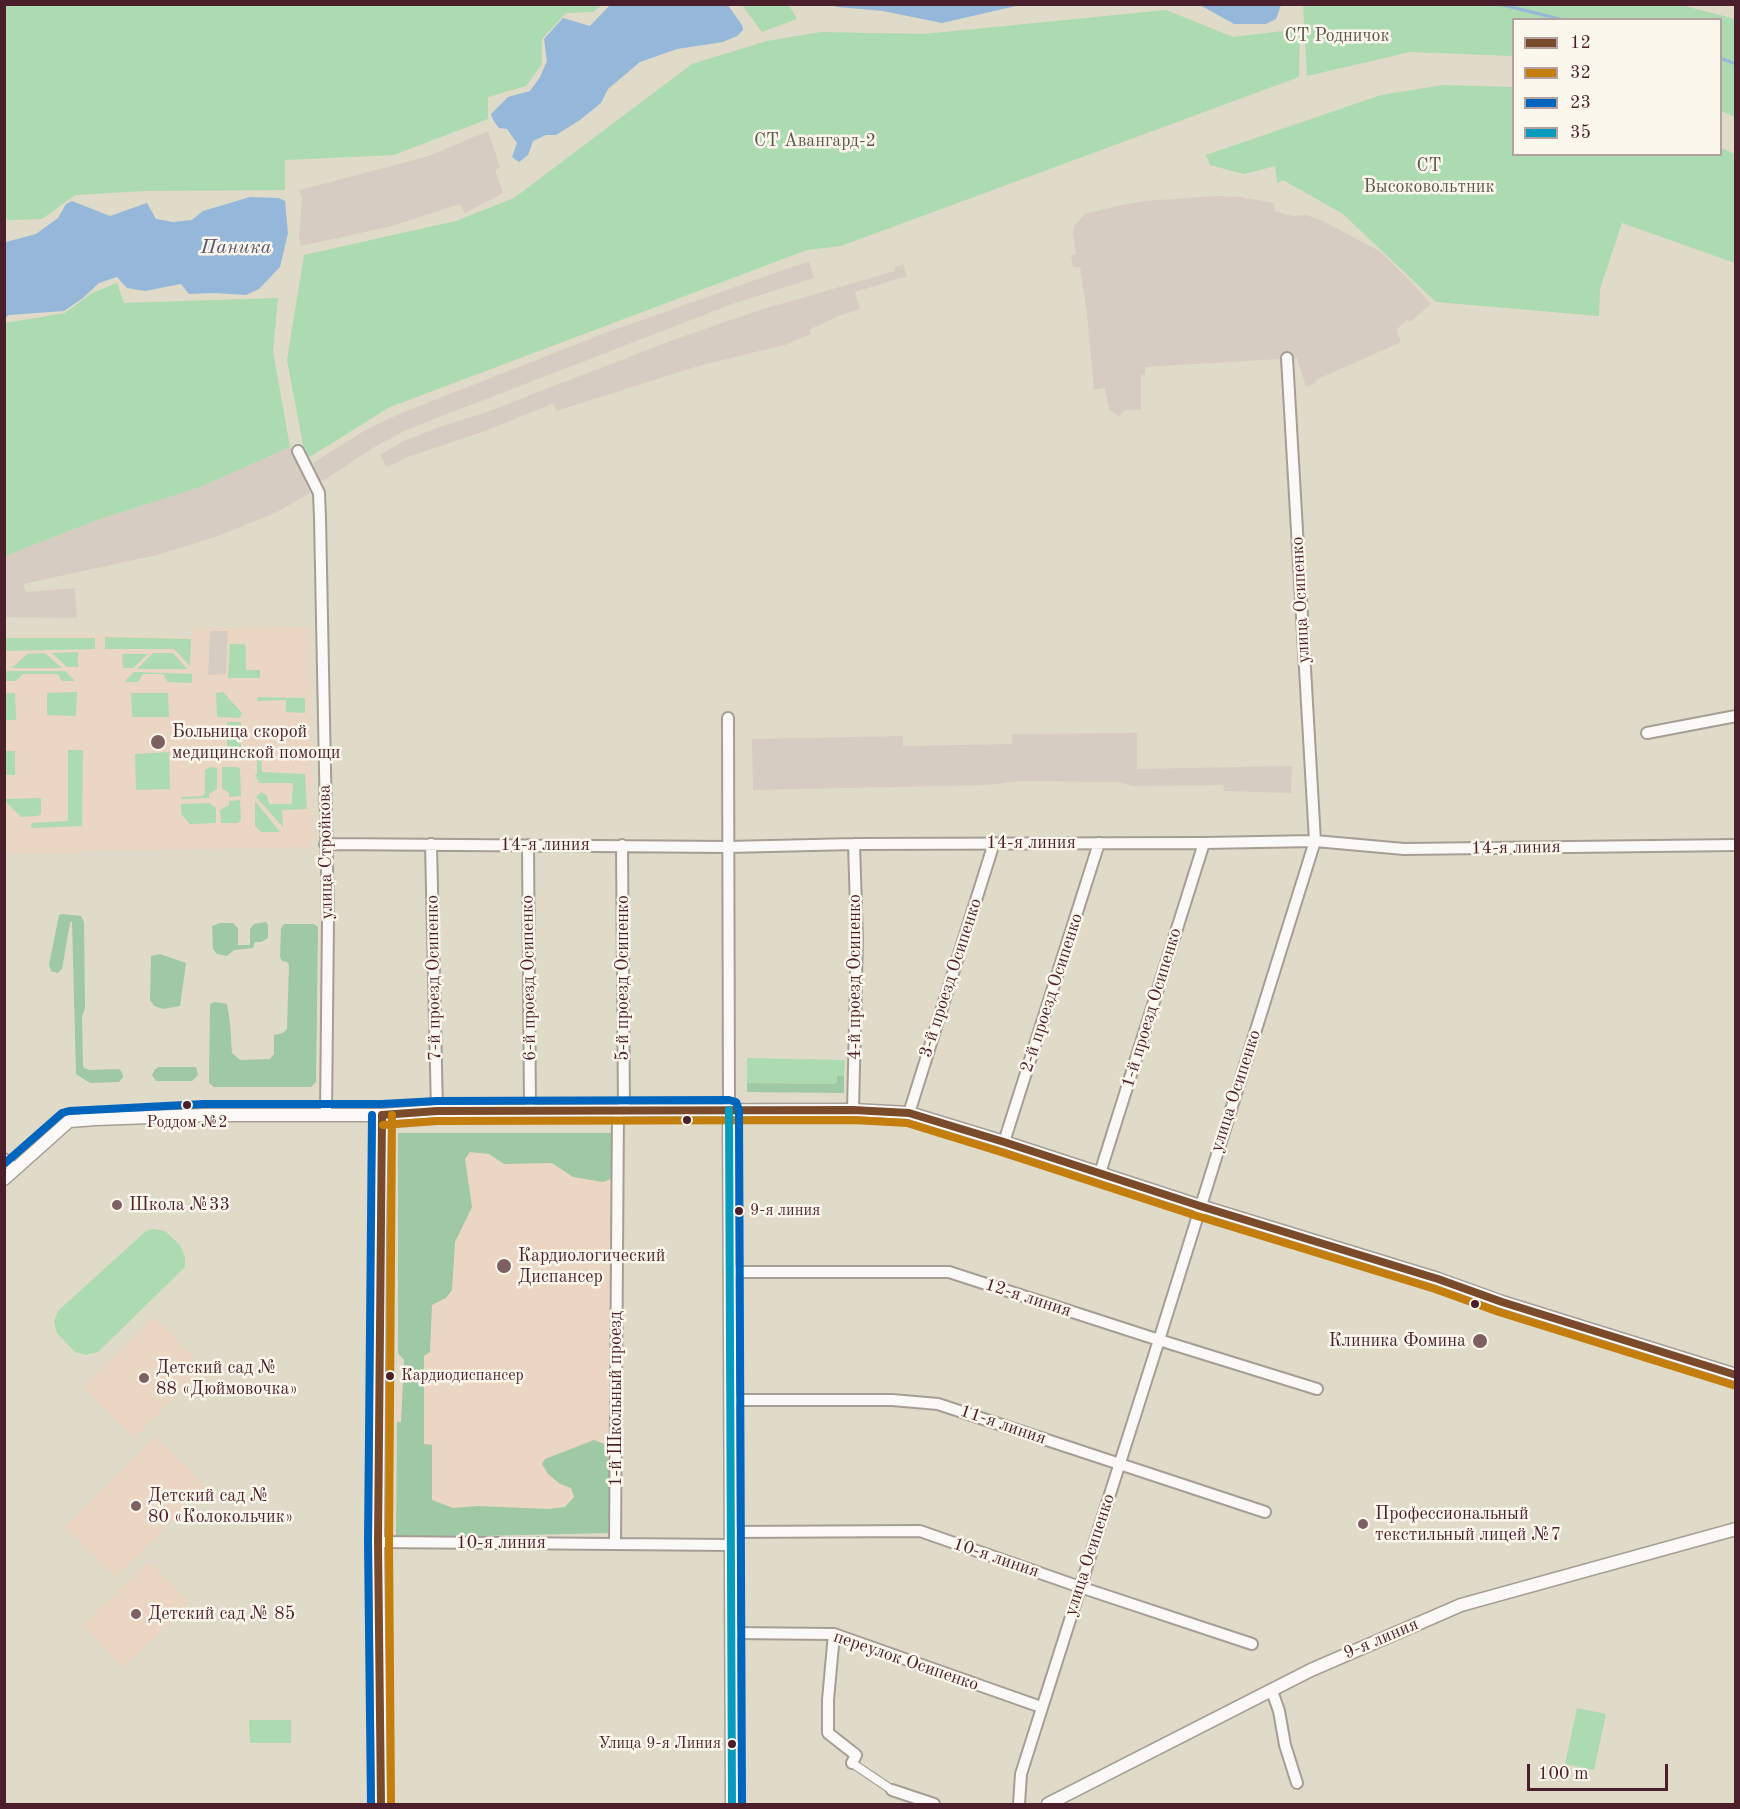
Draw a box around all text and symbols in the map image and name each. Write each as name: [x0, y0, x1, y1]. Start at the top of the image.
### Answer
legend: [1512, 18, 1722, 156]
park label: СТ Родничок: [1285, 25, 1389, 47]
text: 12: [1570, 34, 1591, 52]
text: 32: [1570, 64, 1591, 82]
text: 23: [1570, 94, 1591, 112]
text: 35: [1570, 124, 1591, 142]
park label: СТ Авангард-2: [754, 130, 876, 152]
park label: СТ Высоковольтник: [1363, 155, 1495, 198]
water label: Паника: [201, 236, 271, 260]
street label: улица Осипенко: [1287, 536, 1315, 664]
place label: Больница скорой медицинской помощи: [172, 721, 341, 764]
marker: Больница скорой медицинской помощи: [149, 733, 167, 751]
street label: улица Стройкова: [314, 784, 338, 920]
street label: 14-я линия: [986, 832, 1076, 854]
street label: 14-я линия: [500, 834, 590, 856]
street label: 14-я линия: [1471, 836, 1561, 860]
street label: 4-й проезд Осипенко: [844, 894, 866, 1060]
street label: 7-й проезд Осипенко: [422, 895, 446, 1061]
street label: 6-й проезд Осипенко: [517, 895, 541, 1061]
street label: 5-й проезд Осипенко: [612, 895, 634, 1061]
street label: 3-й проезд Осипенко: [915, 896, 987, 1060]
street label: 2-й проезд Осипенко: [1016, 911, 1088, 1075]
street label: 1-й проезд Осипенко: [1117, 925, 1187, 1091]
street label: улица Осипенко: [1206, 1027, 1266, 1155]
marker: Роддом №2: [181, 1099, 193, 1111]
place label: Роддом №2: [146, 1113, 228, 1133]
unlabelled marker: [681, 1114, 693, 1126]
place label: Школа №33: [129, 1194, 230, 1216]
marker: Школа №33: [110, 1198, 124, 1212]
place label: 9-я линия: [750, 1201, 820, 1221]
marker: 9-я линия: [733, 1205, 745, 1217]
place label: Кардиологический Диспансер: [518, 1245, 665, 1288]
marker: Кардиологический Диспансер: [495, 1257, 513, 1275]
street label: 12-я линия: [982, 1274, 1074, 1322]
unlabelled marker: [1469, 1298, 1481, 1310]
street label: 1-й Школьный проезд: [605, 1311, 627, 1487]
place label: Клиника Фомина: [1329, 1330, 1466, 1352]
marker: Клиника Фомина: [1471, 1332, 1489, 1350]
place label: Детский сад № 88 «Дюймовочка»: [156, 1357, 298, 1400]
place label: Кардиодиспансер: [401, 1366, 524, 1386]
marker: Кардиодиспансер: [384, 1370, 396, 1382]
marker: Детский сад № 88 «Дюймовочка»: [137, 1371, 151, 1385]
street label: 11-я линия: [957, 1400, 1049, 1450]
place label: Детский сад № 80 «Колокольчик»: [148, 1485, 293, 1528]
street label: улица Осипенко: [1060, 1491, 1120, 1619]
marker: Детский сад № 80 «Колокольчик»: [129, 1499, 143, 1513]
place label: Профессиональный текстильный лицей №7: [1375, 1503, 1561, 1546]
marker: Профессиональный текстильный лицей №7: [1356, 1517, 1370, 1531]
street label: 10-я линия: [456, 1532, 546, 1554]
street label: 10-я линия: [950, 1533, 1042, 1583]
place label: Детский сад № 85: [148, 1603, 295, 1625]
marker: Детский сад № 85: [129, 1607, 143, 1621]
street label: 9-я линия: [1340, 1614, 1422, 1664]
street label: переулок Осипенко: [830, 1626, 982, 1696]
place label: Улица 9-я Линия: [598, 1734, 721, 1754]
marker: Улица 9-я Линия: [726, 1738, 738, 1750]
scale bar: [1530, 1752, 1671, 1790]
text: 100 m: [1538, 1765, 1589, 1783]

